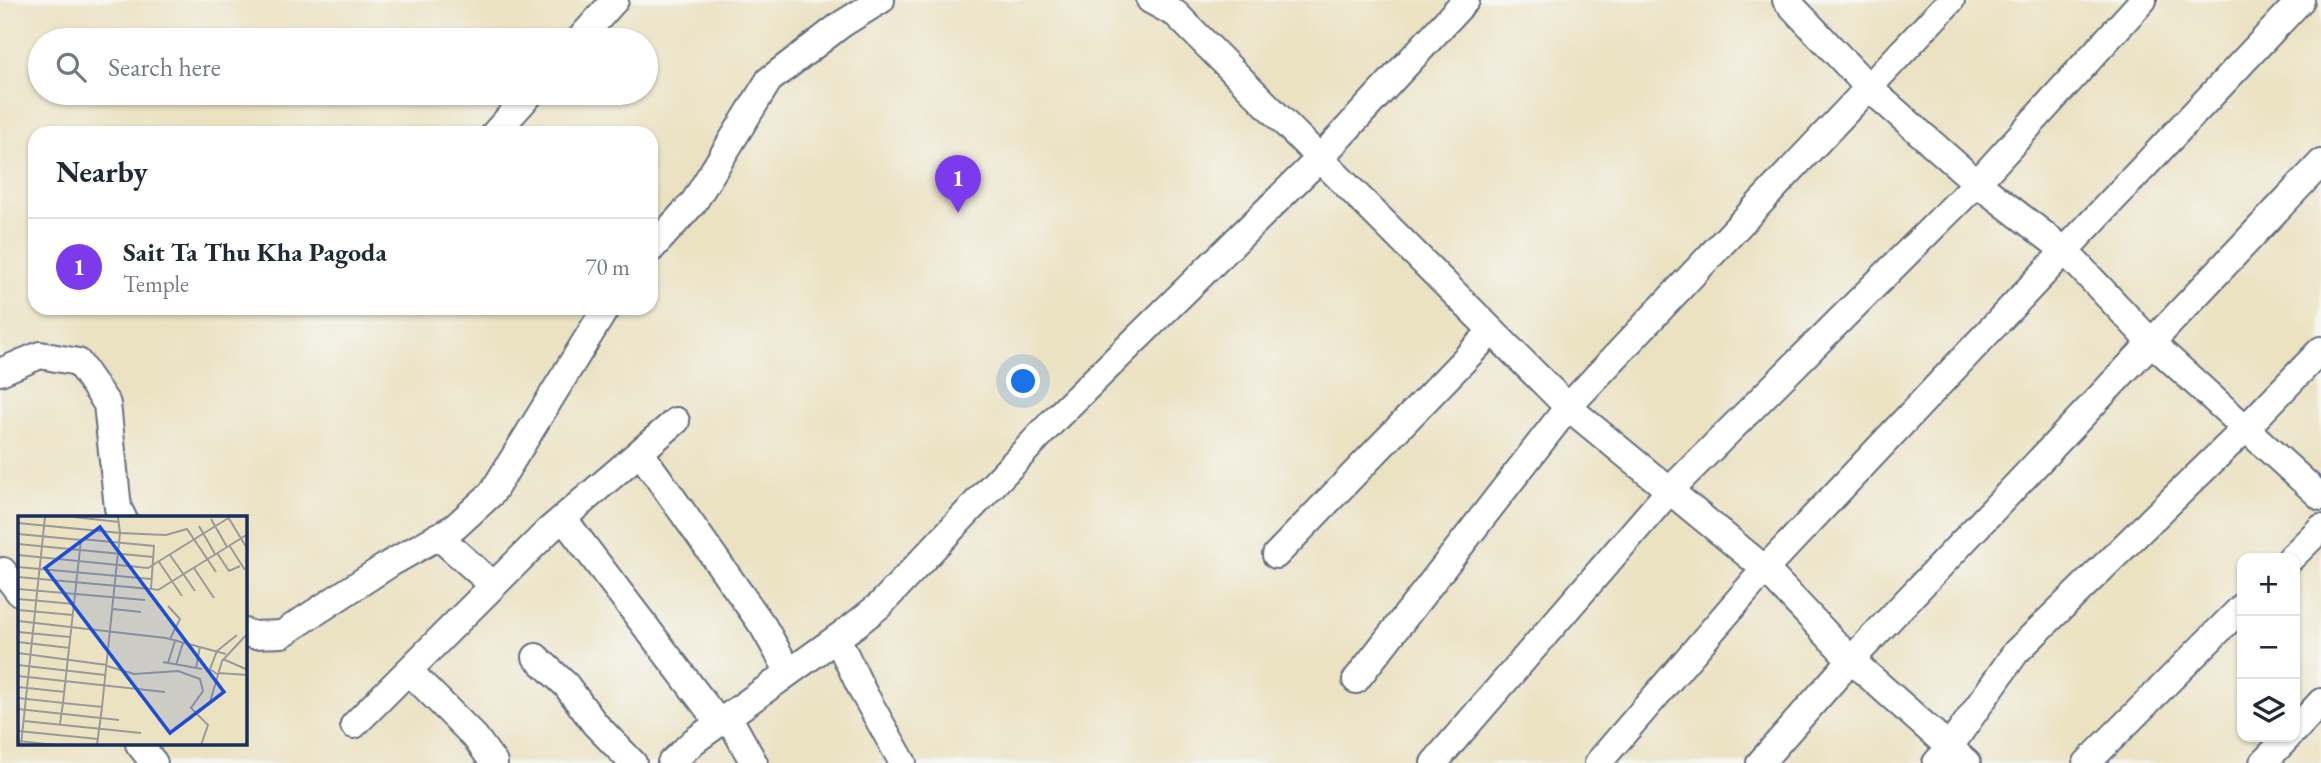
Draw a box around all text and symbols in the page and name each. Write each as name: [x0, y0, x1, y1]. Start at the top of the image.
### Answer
search box: [28, 28, 658, 105]
icon: search: [52, 48, 90, 86]
text: Search here: [108, 50, 221, 84]
text: Nearby: [56, 152, 148, 191]
pin: 1: [935, 155, 981, 213]
text: Sait Ta Thu Kha Pagoda: [123, 235, 387, 269]
text: 1: [73, 252, 85, 282]
text: 70 m: [585, 252, 630, 282]
text: Temple: [123, 269, 189, 299]
your location: [1006, 364, 1040, 398]
inset map: [18, 516, 247, 746]
map controls: [2237, 553, 2300, 742]
button: +: [2237, 553, 2300, 616]
button: −: [2237, 616, 2300, 679]
button: layers: [2237, 679, 2300, 742]

